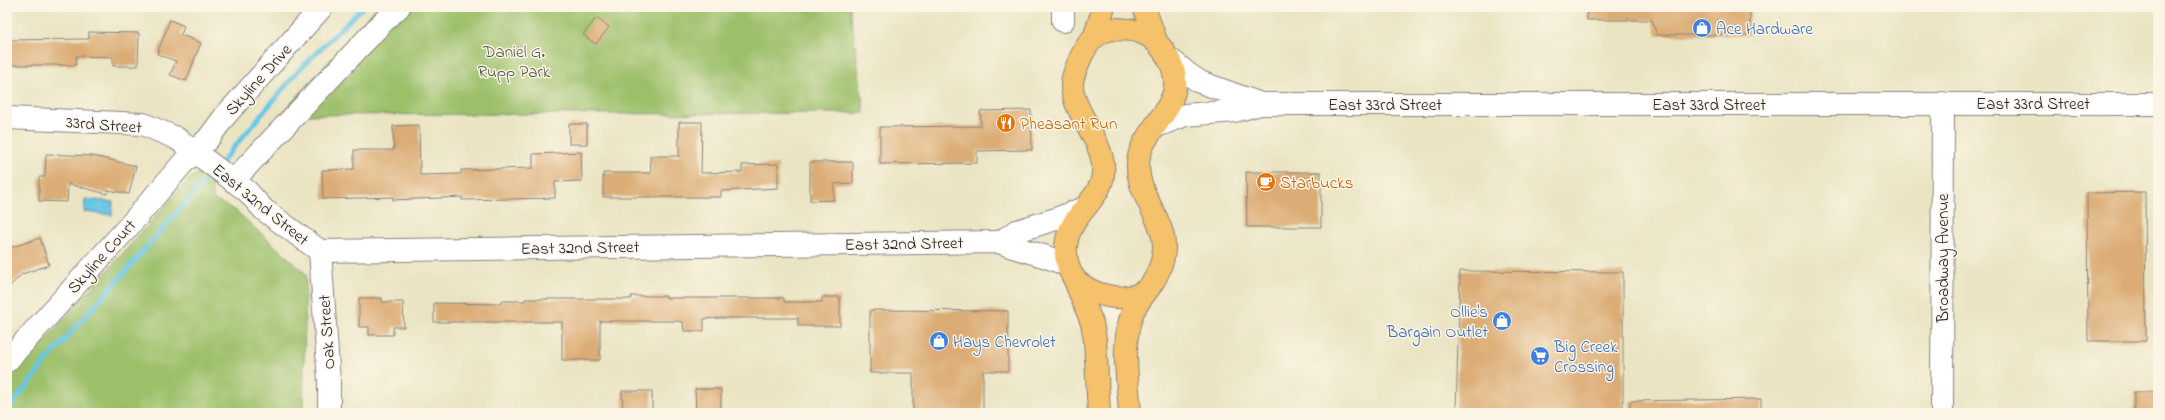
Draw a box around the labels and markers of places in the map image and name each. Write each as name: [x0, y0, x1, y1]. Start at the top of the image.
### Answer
shop icon: Ace Hardware: [1691, 17, 1713, 39]
place label: Ace Hardware: [1716, 17, 1813, 42]
restaurant icon: Pheasant Run: [995, 112, 1017, 134]
place label: Pheasant Run: [1020, 112, 1117, 137]
cafe icon: Starbucks: [1255, 171, 1277, 193]
place label: Starbucks: [1280, 171, 1353, 196]
place label: Ollie's Bargain Outlet: [1386, 300, 1488, 347]
shop icon: Ollie's Bargain Outlet: [1491, 310, 1513, 332]
shop icon: Hays Chevrolet: [928, 330, 950, 352]
place label: Hays Chevrolet: [953, 330, 1056, 356]
place label: Big Creek Crossing: [1553, 335, 1618, 382]
supermarket icon: Big Creek Crossing: [1529, 345, 1551, 367]

